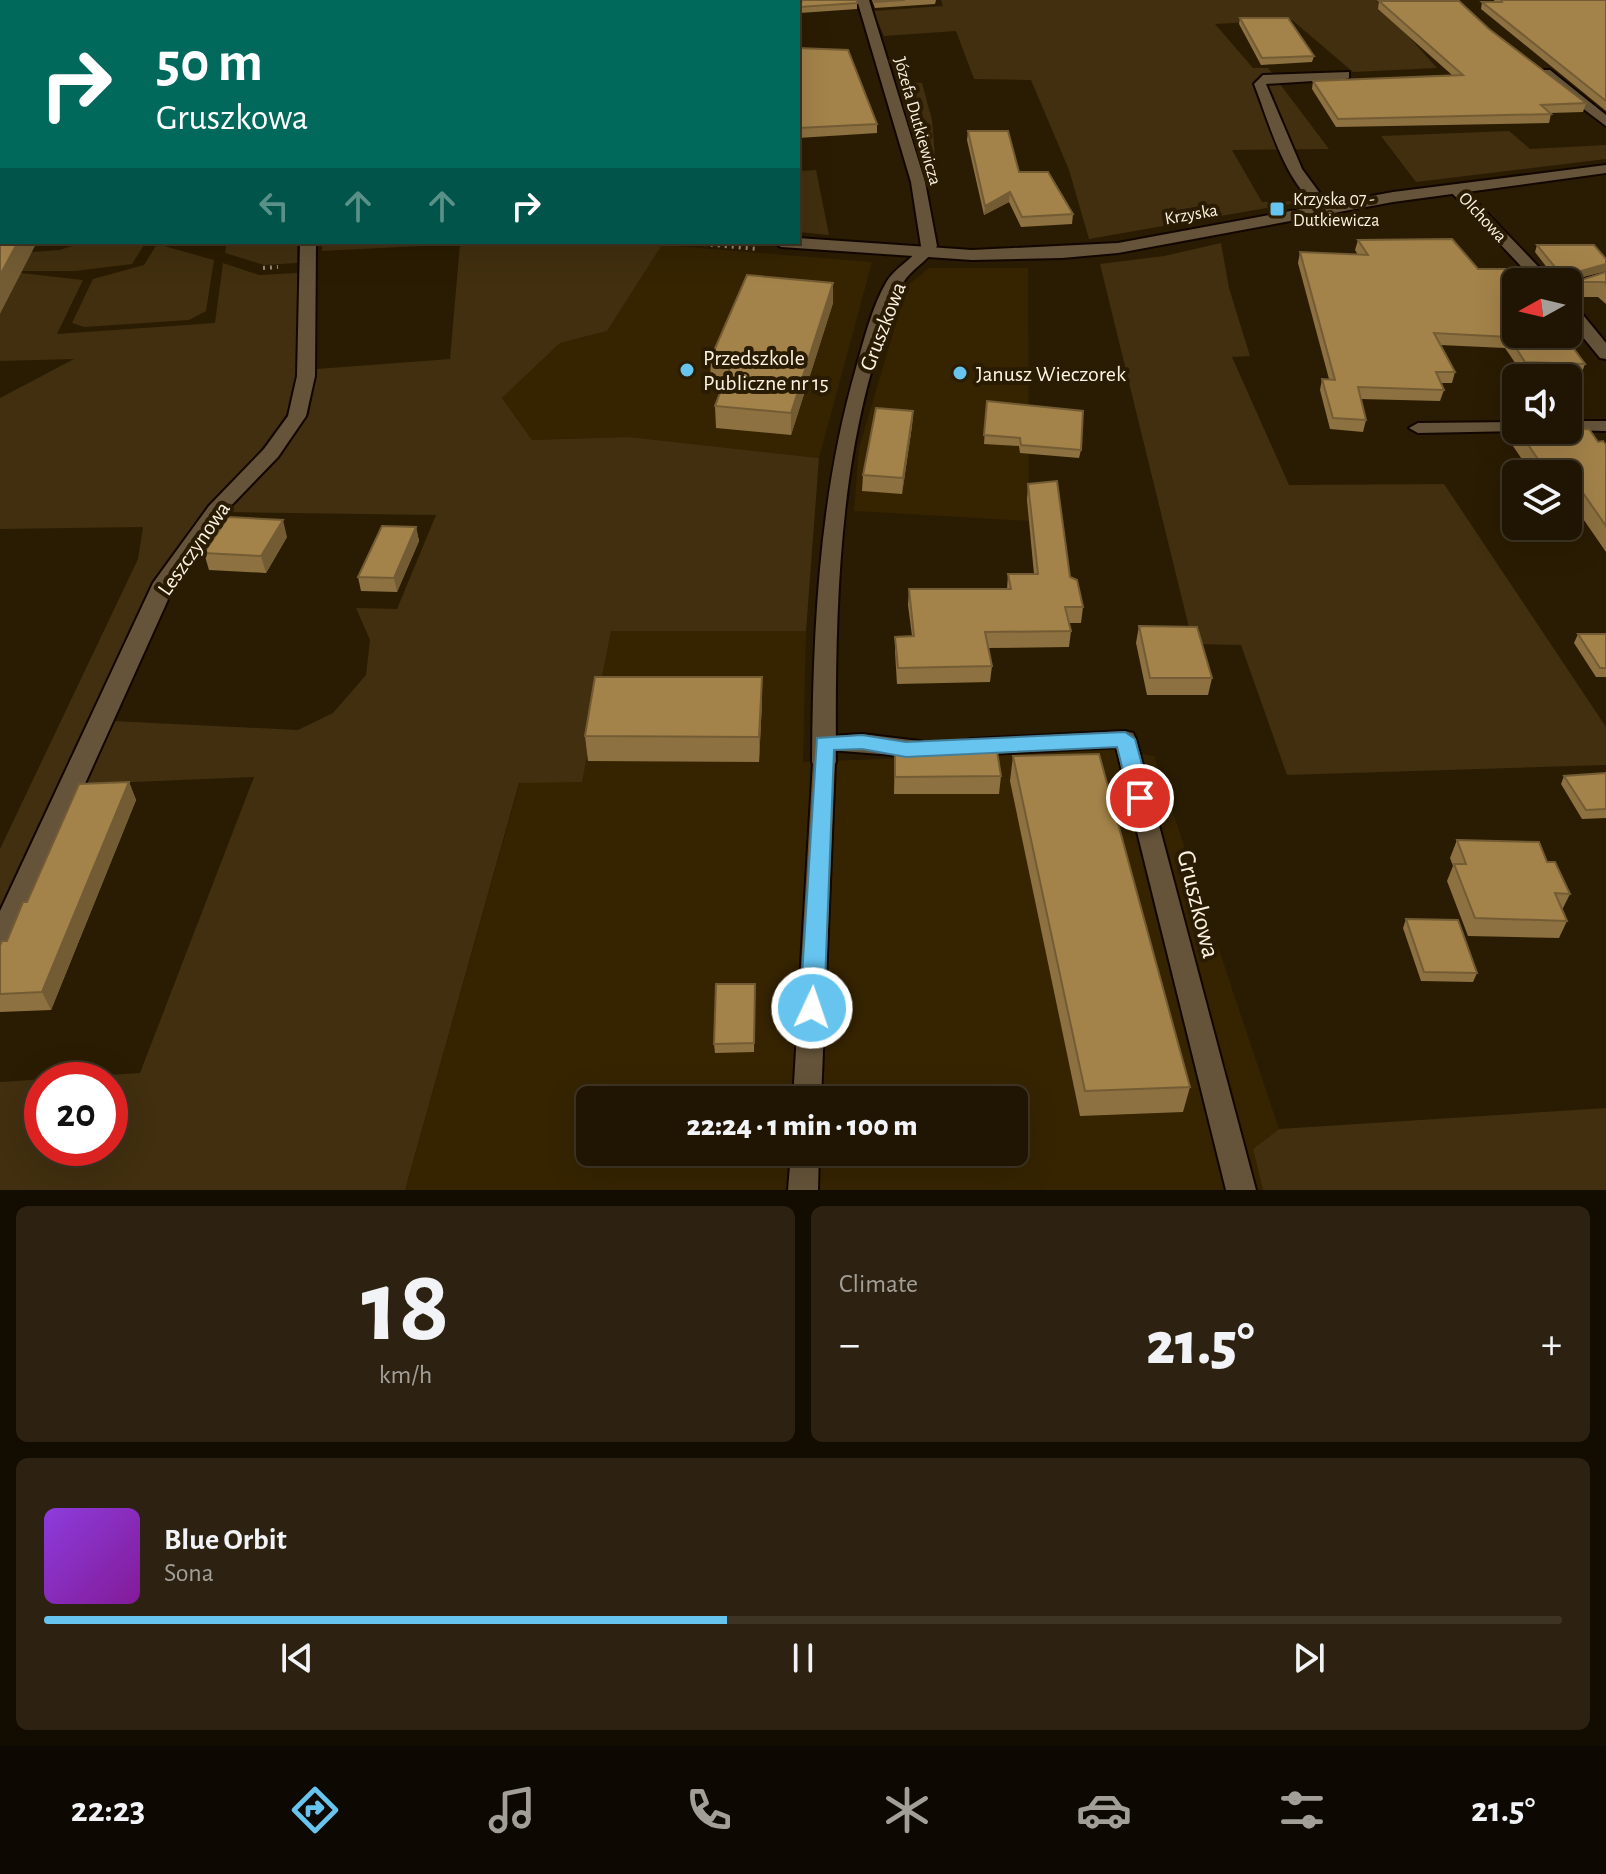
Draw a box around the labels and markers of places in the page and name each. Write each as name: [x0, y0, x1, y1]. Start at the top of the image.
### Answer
place label: Krzyska 07 - Dutkiewicza: [1293, 191, 1380, 230]
marker: Krzyska 07 - Dutkiewicza: [1268, 200, 1286, 218]
place label: Przedszkole Publiczne nr 15: [703, 347, 829, 394]
marker: Przedszkole Publiczne nr 15: [678, 361, 696, 379]
place label: Janusz Wieczorek: [976, 363, 1126, 385]
marker: Janusz Wieczorek: [951, 364, 969, 382]
pin: [1106, 764, 1174, 832]

